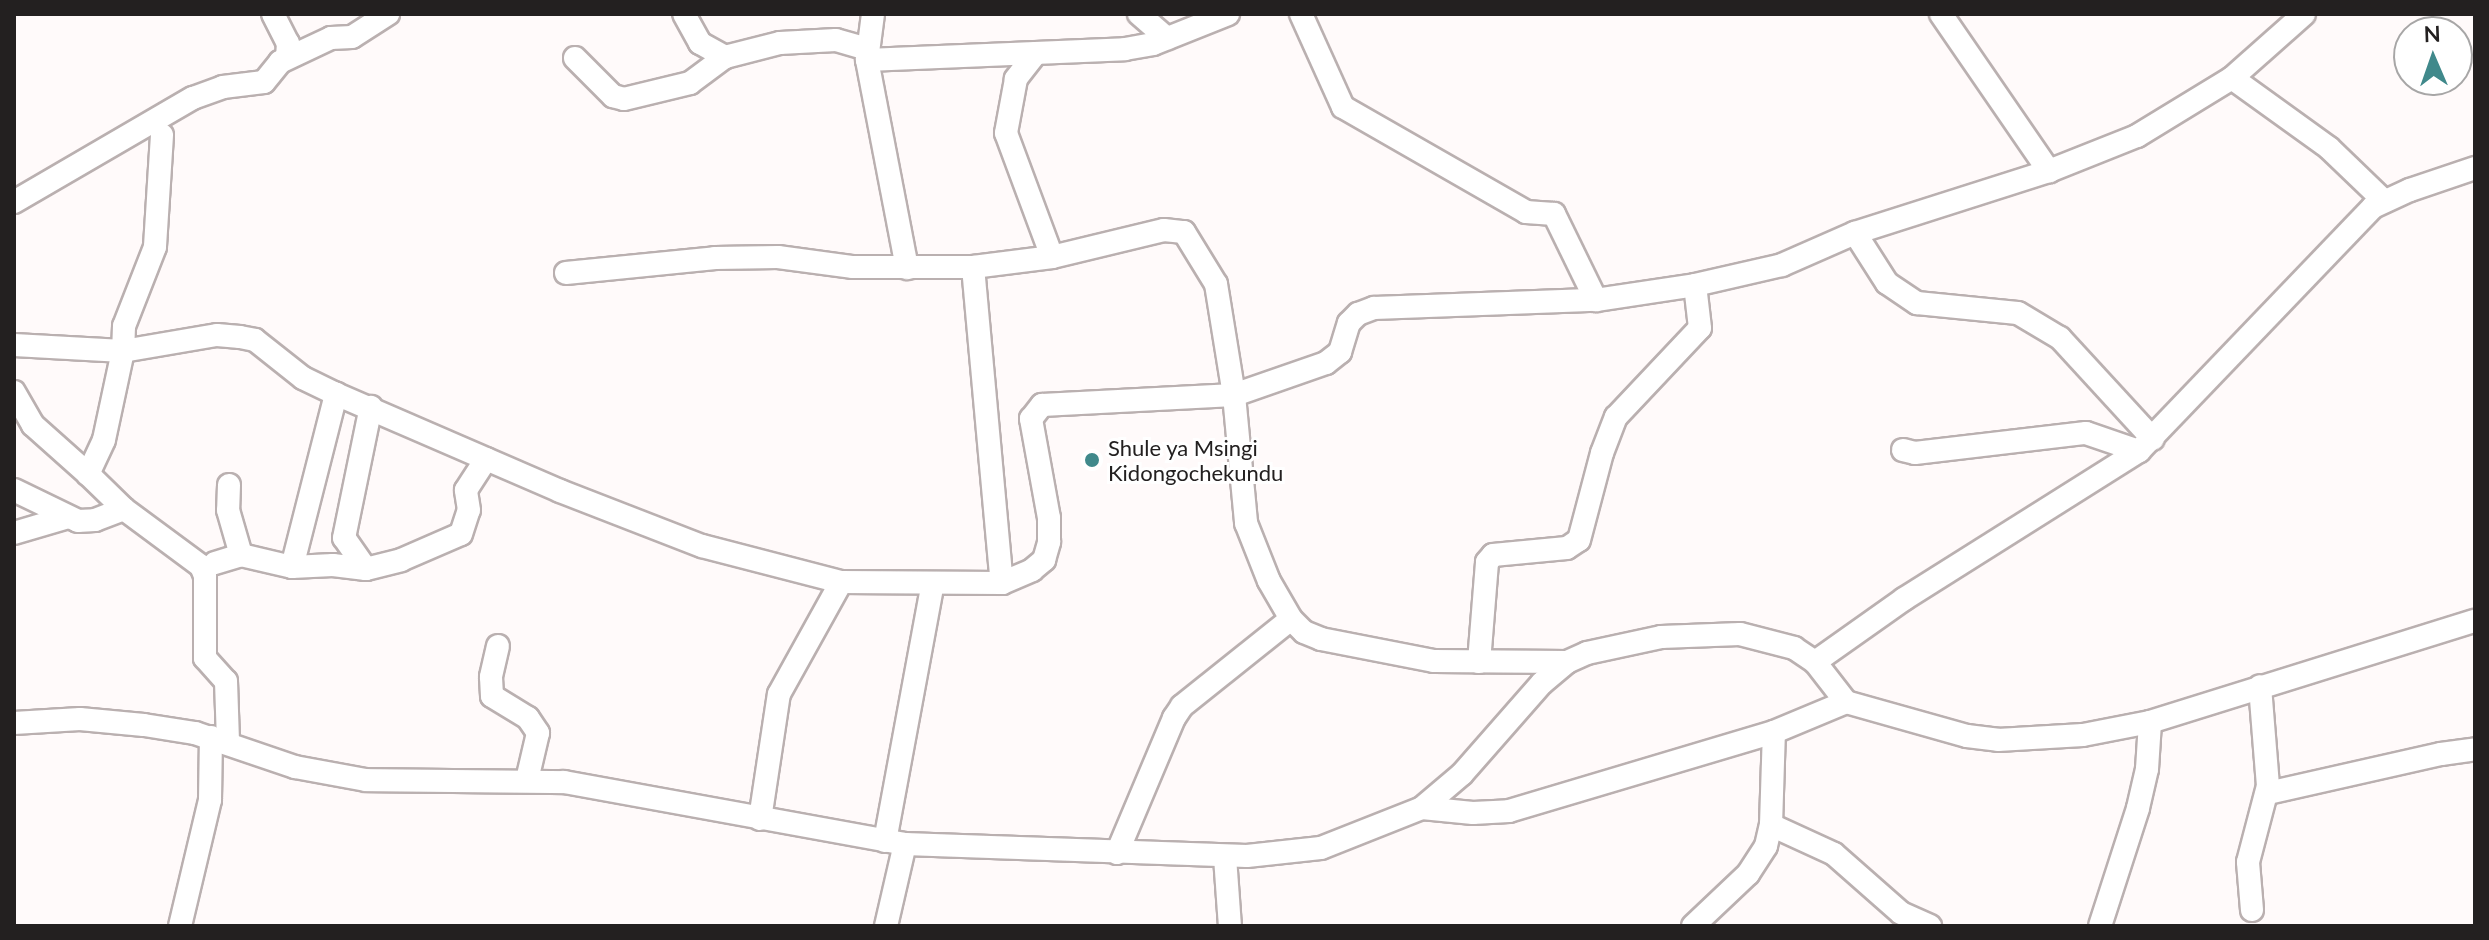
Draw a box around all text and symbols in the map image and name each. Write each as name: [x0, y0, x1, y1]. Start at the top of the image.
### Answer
north arrow: [2393, 16, 2473, 96]
text: N: [2423, 20, 2441, 47]
place label: Shule ya Msingi Kidongochekundu: [1108, 434, 1283, 486]
marker: Shule ya Msingi Kidongochekundu: [1083, 451, 1101, 469]

